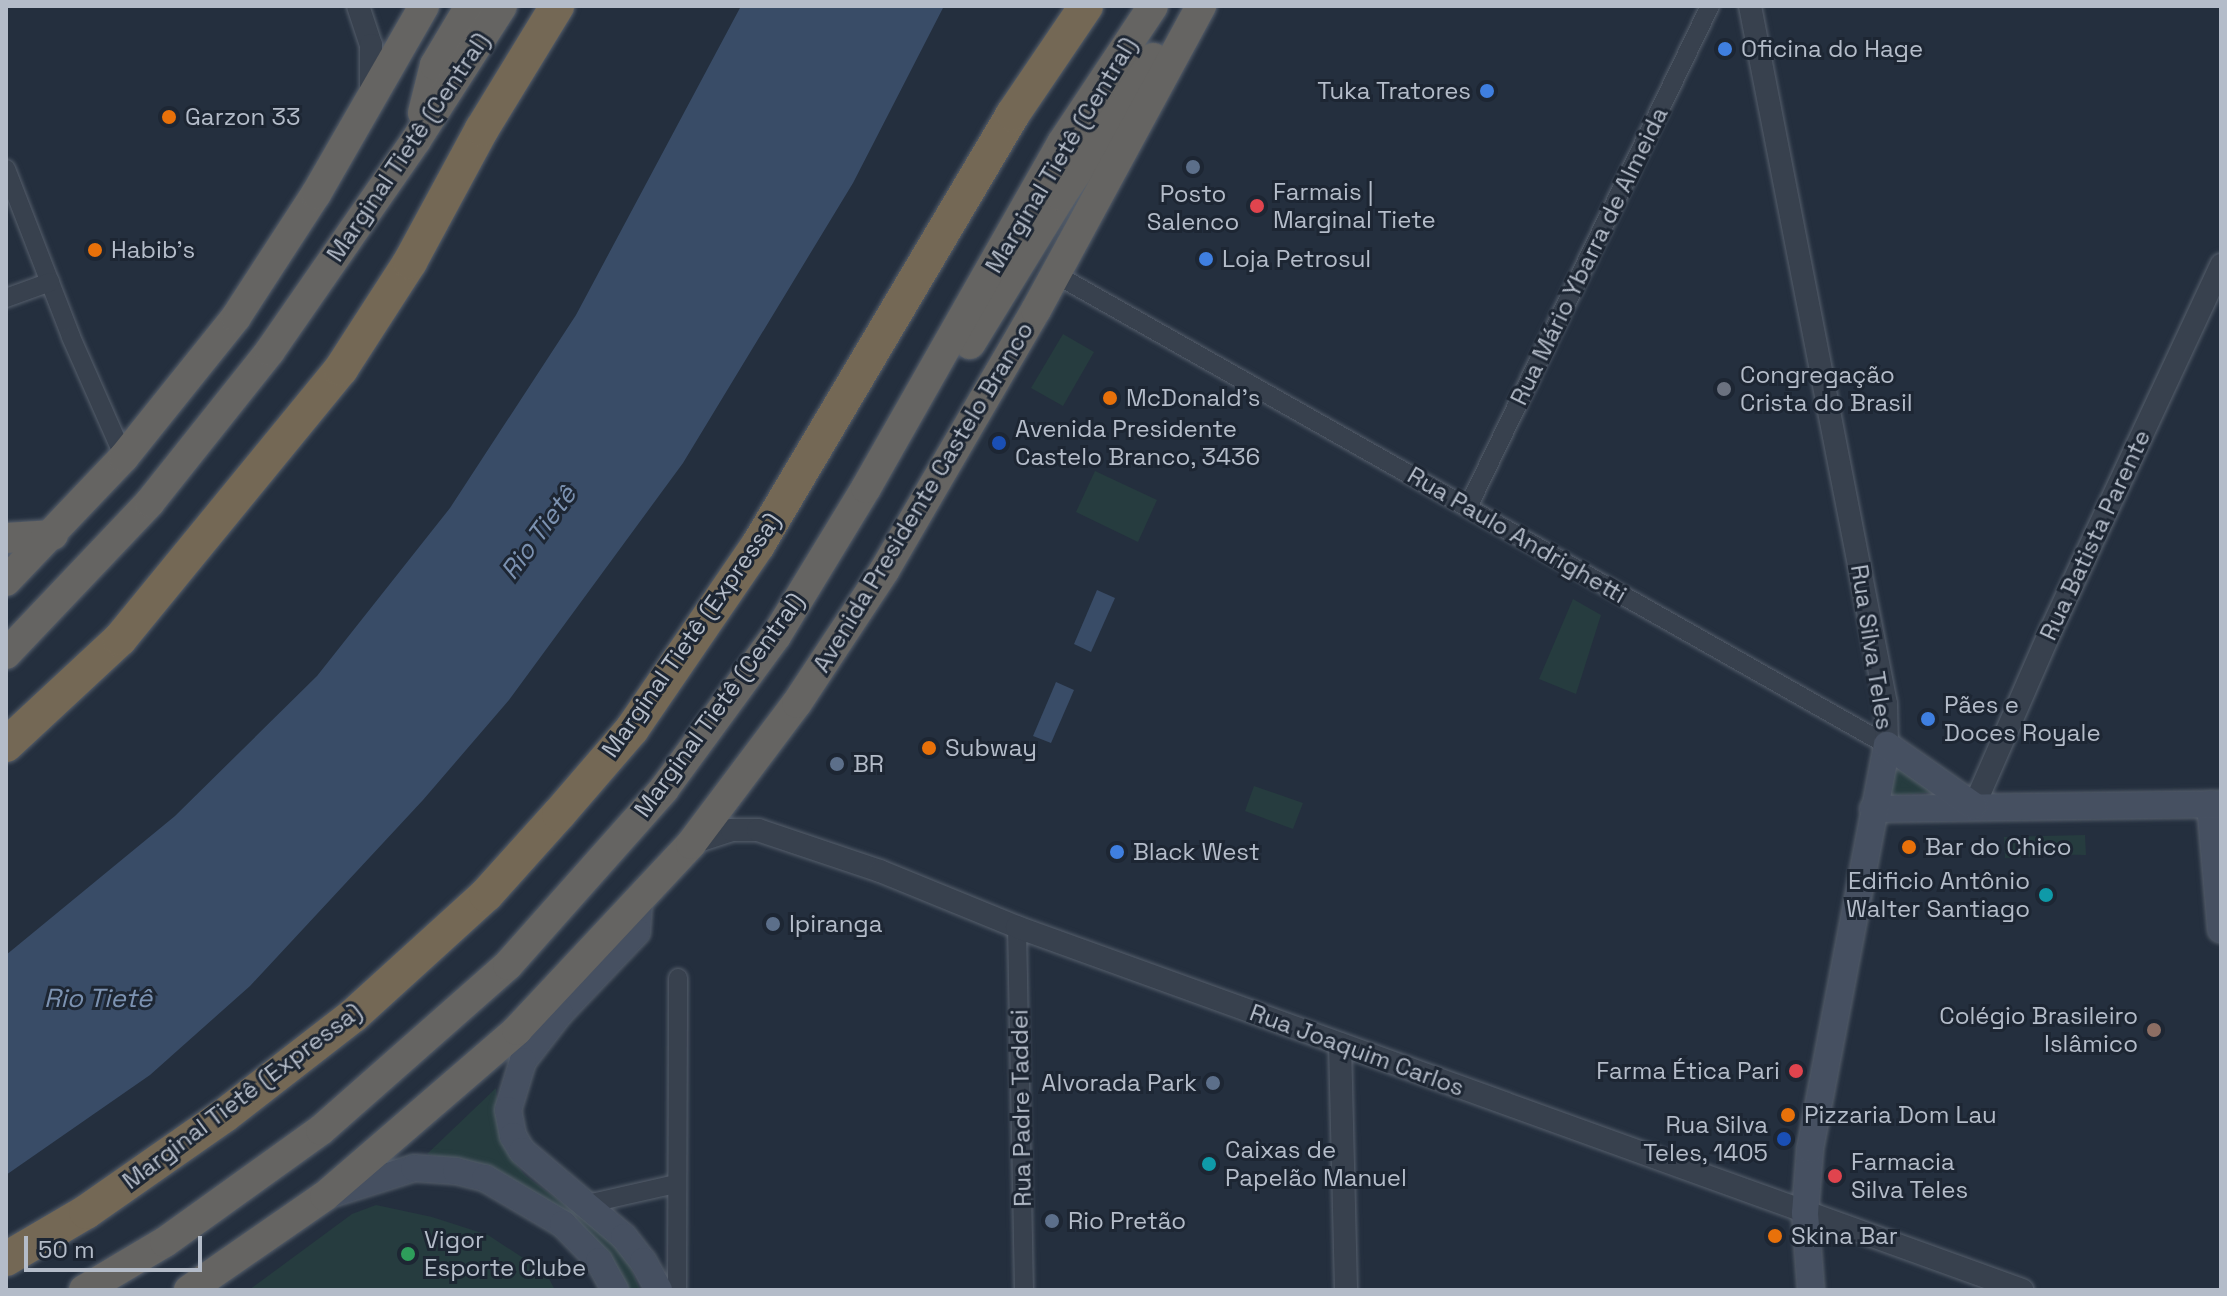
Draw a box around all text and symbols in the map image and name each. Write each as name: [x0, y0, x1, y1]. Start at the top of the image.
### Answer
street label: Marginal Tietê (Central): [320, 27, 496, 267]
street label: Marginal Tietê (Central): [979, 32, 1143, 278]
place label: Oficina do Hage: [1741, 35, 1923, 63]
marker: Oficina do Hage: [1716, 40, 1734, 58]
place label: Tuka Tratores: [1317, 77, 1471, 105]
marker: Tuka Tratores: [1478, 82, 1496, 100]
street label: Rua Mário Ybarra de Almeida: [1504, 102, 1674, 410]
place label: Garzon 33: [185, 103, 300, 131]
marker: Garzon 33: [160, 108, 178, 126]
marker: Posto Salenco: [1184, 158, 1202, 176]
place label: Farmais | Marginal Tiete: [1273, 178, 1436, 234]
place label: Posto Salenco: [1147, 180, 1239, 236]
marker: Farmais | Marginal Tiete: [1248, 197, 1266, 215]
place label: Habib's: [111, 236, 195, 264]
marker: Habib's: [86, 241, 104, 259]
place label: Loja Petrosul: [1222, 245, 1371, 273]
marker: Loja Petrosul: [1197, 250, 1215, 268]
street label: Avenida Presidente Castelo Branco: [807, 317, 1039, 677]
place label: Congregação Crista do Brasil: [1740, 361, 1913, 417]
marker: Congregação Crista do Brasil: [1715, 380, 1733, 398]
place label: McDonald's: [1126, 384, 1260, 412]
marker: McDonald's: [1101, 389, 1119, 407]
place label: Avenida Presidente Castelo Branco, 3436: [1015, 415, 1261, 471]
street label: Rua Batista Parente: [2034, 425, 2156, 645]
marker: Avenida Presidente Castelo Branco, 3436: [990, 434, 1008, 452]
street label: Rua Paulo Andrighetti: [1402, 460, 1632, 610]
water label: Rio Tietê: [494, 480, 584, 586]
street label: Marginal Tietê (Expressa): [595, 507, 787, 763]
street label: Rua Silva Teles: [1845, 562, 1899, 732]
street label: Marginal Tietê (Central): [628, 587, 810, 823]
place label: Pães e Doces Royale: [1944, 691, 2101, 747]
marker: Pães e Doces Royale: [1919, 710, 1937, 728]
place label: Subway: [945, 734, 1037, 762]
marker: Subway: [920, 739, 938, 757]
place label: BR: [853, 750, 884, 778]
marker: BR: [828, 755, 846, 773]
place label: Bar do Chico: [1925, 833, 2072, 861]
place label: Black West: [1133, 838, 1260, 866]
marker: Bar do Chico: [1900, 838, 1918, 856]
marker: Black West: [1108, 843, 1126, 861]
place label: Edificio Antônio Walter Santiago: [1846, 867, 2030, 923]
marker: Edificio Antônio Walter Santiago: [2037, 886, 2055, 904]
place label: Ipiranga: [789, 910, 883, 938]
marker: Ipiranga: [764, 915, 782, 933]
water label: Rio Tietê: [44, 983, 152, 1015]
street label: Marginal Tietê (Expressa): [117, 997, 367, 1195]
street label: Rua Joaquim Carlos: [1246, 998, 1468, 1102]
place label: Colégio Brasileiro Islâmico: [1939, 1002, 2138, 1058]
street label: Rua Padre Taddei: [1005, 1009, 1037, 1207]
marker: Colégio Brasileiro Islâmico: [2145, 1021, 2163, 1039]
place label: Farma Ética Pari: [1596, 1057, 1780, 1085]
marker: Farma Ética Pari: [1787, 1062, 1805, 1080]
place label: Alvorada Park: [1041, 1069, 1197, 1097]
marker: Alvorada Park: [1204, 1074, 1222, 1092]
place label: Pizzaria Dom Lau: [1804, 1101, 1997, 1129]
marker: Pizzaria Dom Lau: [1779, 1106, 1797, 1124]
place label: Rua Silva Teles, 1405: [1642, 1111, 1768, 1167]
marker: Rua Silva Teles, 1405: [1775, 1130, 1793, 1148]
place label: Caixas de Papelão Manuel: [1225, 1136, 1407, 1192]
place label: Farmacia Silva Teles: [1851, 1148, 1969, 1204]
marker: Caixas de Papelão Manuel: [1200, 1155, 1218, 1173]
marker: Farmacia Silva Teles: [1826, 1167, 1844, 1185]
place label: Rio Pretão: [1068, 1207, 1186, 1235]
marker: Rio Pretão: [1043, 1212, 1061, 1230]
scale bar: [28, 1220, 206, 1270]
place label: Skina Bar: [1791, 1222, 1898, 1250]
place label: Vigor Esporte Clube: [424, 1226, 586, 1282]
marker: Skina Bar: [1766, 1227, 1784, 1245]
text: 50 m: [38, 1234, 95, 1265]
marker: Vigor Esporte Clube: [399, 1245, 417, 1263]

